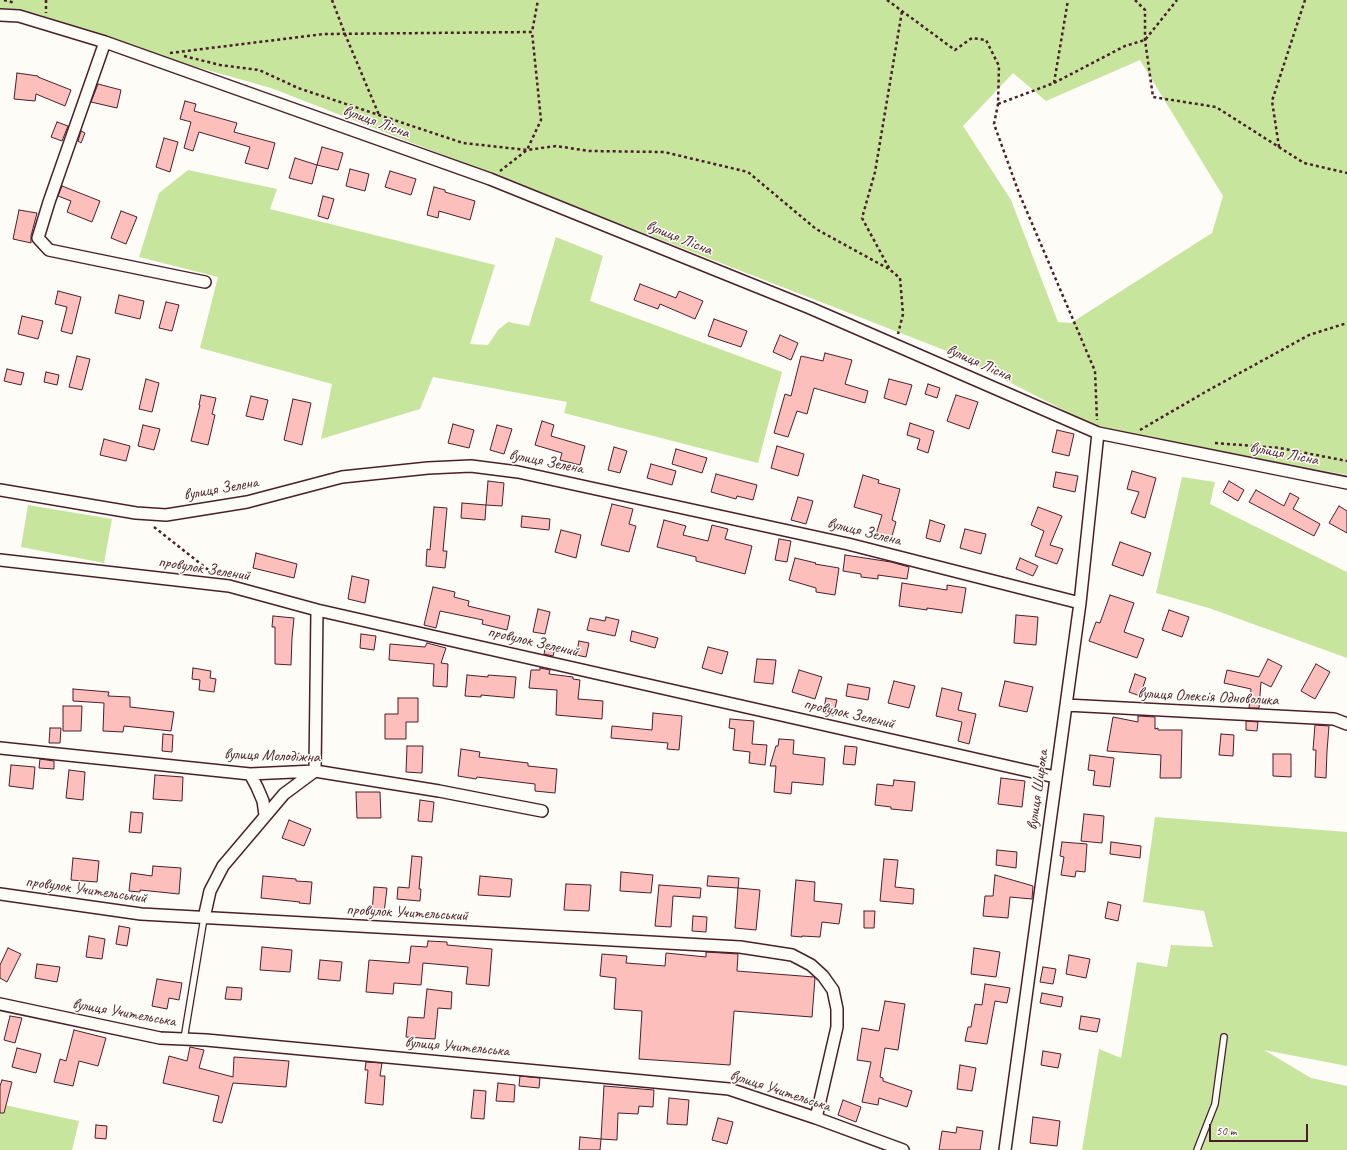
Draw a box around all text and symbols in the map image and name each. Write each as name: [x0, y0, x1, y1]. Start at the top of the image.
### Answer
street label: вулиця Лісна: [340, 101, 412, 143]
street label: вулиця Лісна: [643, 216, 715, 260]
street label: вулиця Лісна: [943, 340, 1015, 386]
street label: вулиця Лісна: [1248, 438, 1320, 470]
street label: вулиця Зелена: [507, 445, 585, 479]
street label: вулиця Зелена: [182, 473, 260, 505]
street label: вулиця Зелена: [825, 514, 903, 550]
street label: провулок Зелений: [157, 552, 251, 586]
street label: провулок Зелений: [486, 622, 580, 662]
street label: вулиця Олексія Одноволика: [1137, 684, 1279, 710]
street label: провулок Зелений: [802, 694, 896, 734]
street label: вулиця Молодіжна: [224, 745, 320, 767]
street label: вулиця Широка: [1023, 749, 1053, 831]
street label: провулок Учительський: [24, 872, 148, 908]
street label: провулок Учительський: [346, 900, 468, 926]
street label: вулиця Учительська: [71, 994, 177, 1032]
street label: вулиця Учительська: [404, 1033, 510, 1061]
street label: вулиця Учительська: [727, 1066, 833, 1116]
scale bar: [1211, 1116, 1310, 1142]
text: 50 m: [1216, 1123, 1236, 1139]

